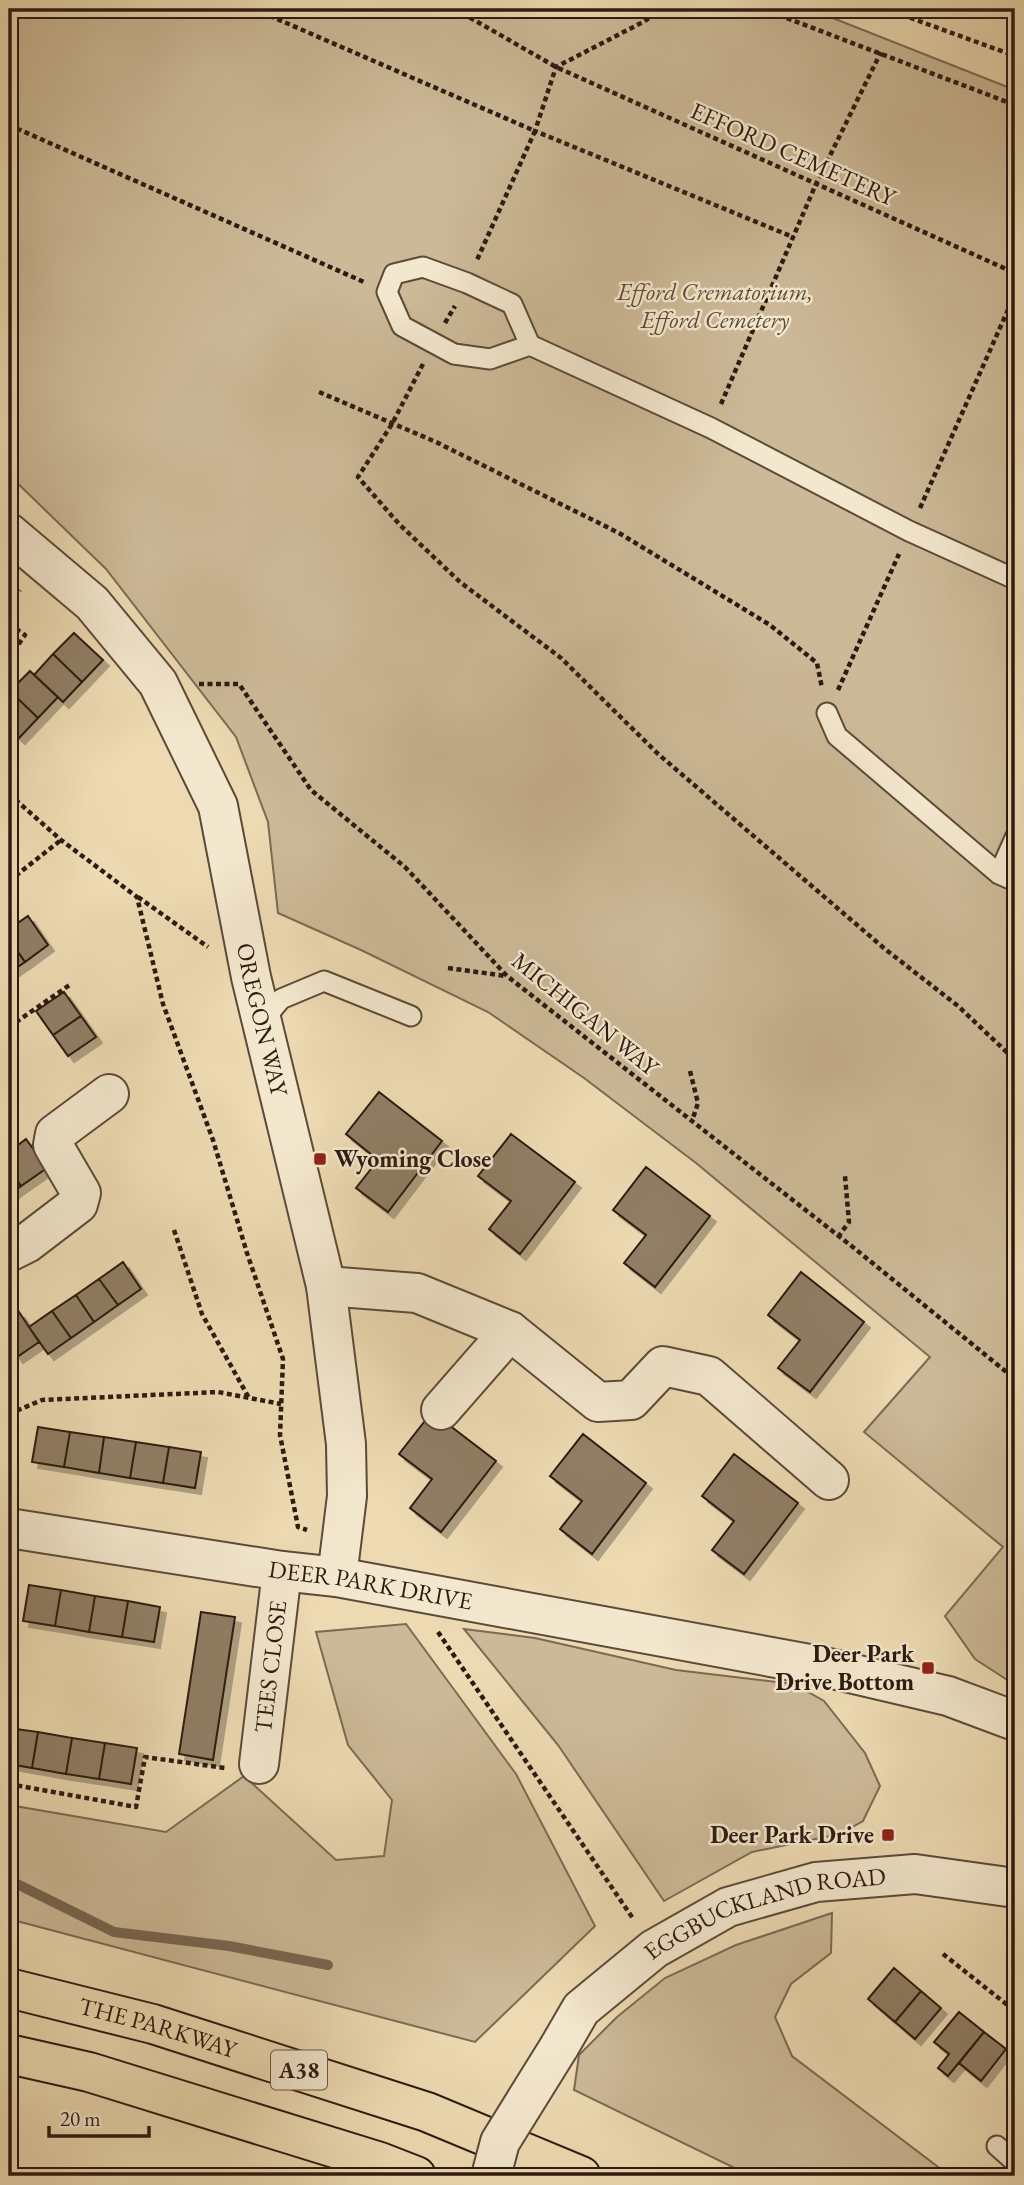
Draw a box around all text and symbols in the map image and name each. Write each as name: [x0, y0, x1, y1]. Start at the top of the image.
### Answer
street label: EFFORD CEMETERY: [686, 94, 901, 213]
park label: Efford Crematorium, Efford Cemetery: [616, 276, 813, 335]
street label: OREGON WAY: [230, 940, 296, 1100]
street label: MICHIGAN WAY: [506, 945, 666, 1083]
place label: Wyoming Close: [334, 1143, 491, 1175]
marker: Wyoming Close: [312, 1151, 328, 1167]
street label: DEER PARK DRIVE: [266, 1553, 475, 1617]
street label: TEES CLOSE: [247, 1599, 293, 1735]
place label: Deer Park Drive Bottom: [775, 1638, 915, 1697]
marker: Deer Park Drive Bottom: [920, 1660, 936, 1676]
place label: Deer Park Drive: [710, 1819, 874, 1850]
marker: Deer Park Drive: [880, 1827, 896, 1843]
street label: EGGBUCKLAND ROAD: [637, 1860, 887, 1966]
street label: THE PARKWAY: [76, 1990, 242, 2065]
road number: A38: [271, 2050, 327, 2090]
scale bar: [49, 2094, 149, 2138]
text: 20 m: [60, 2105, 101, 2132]

